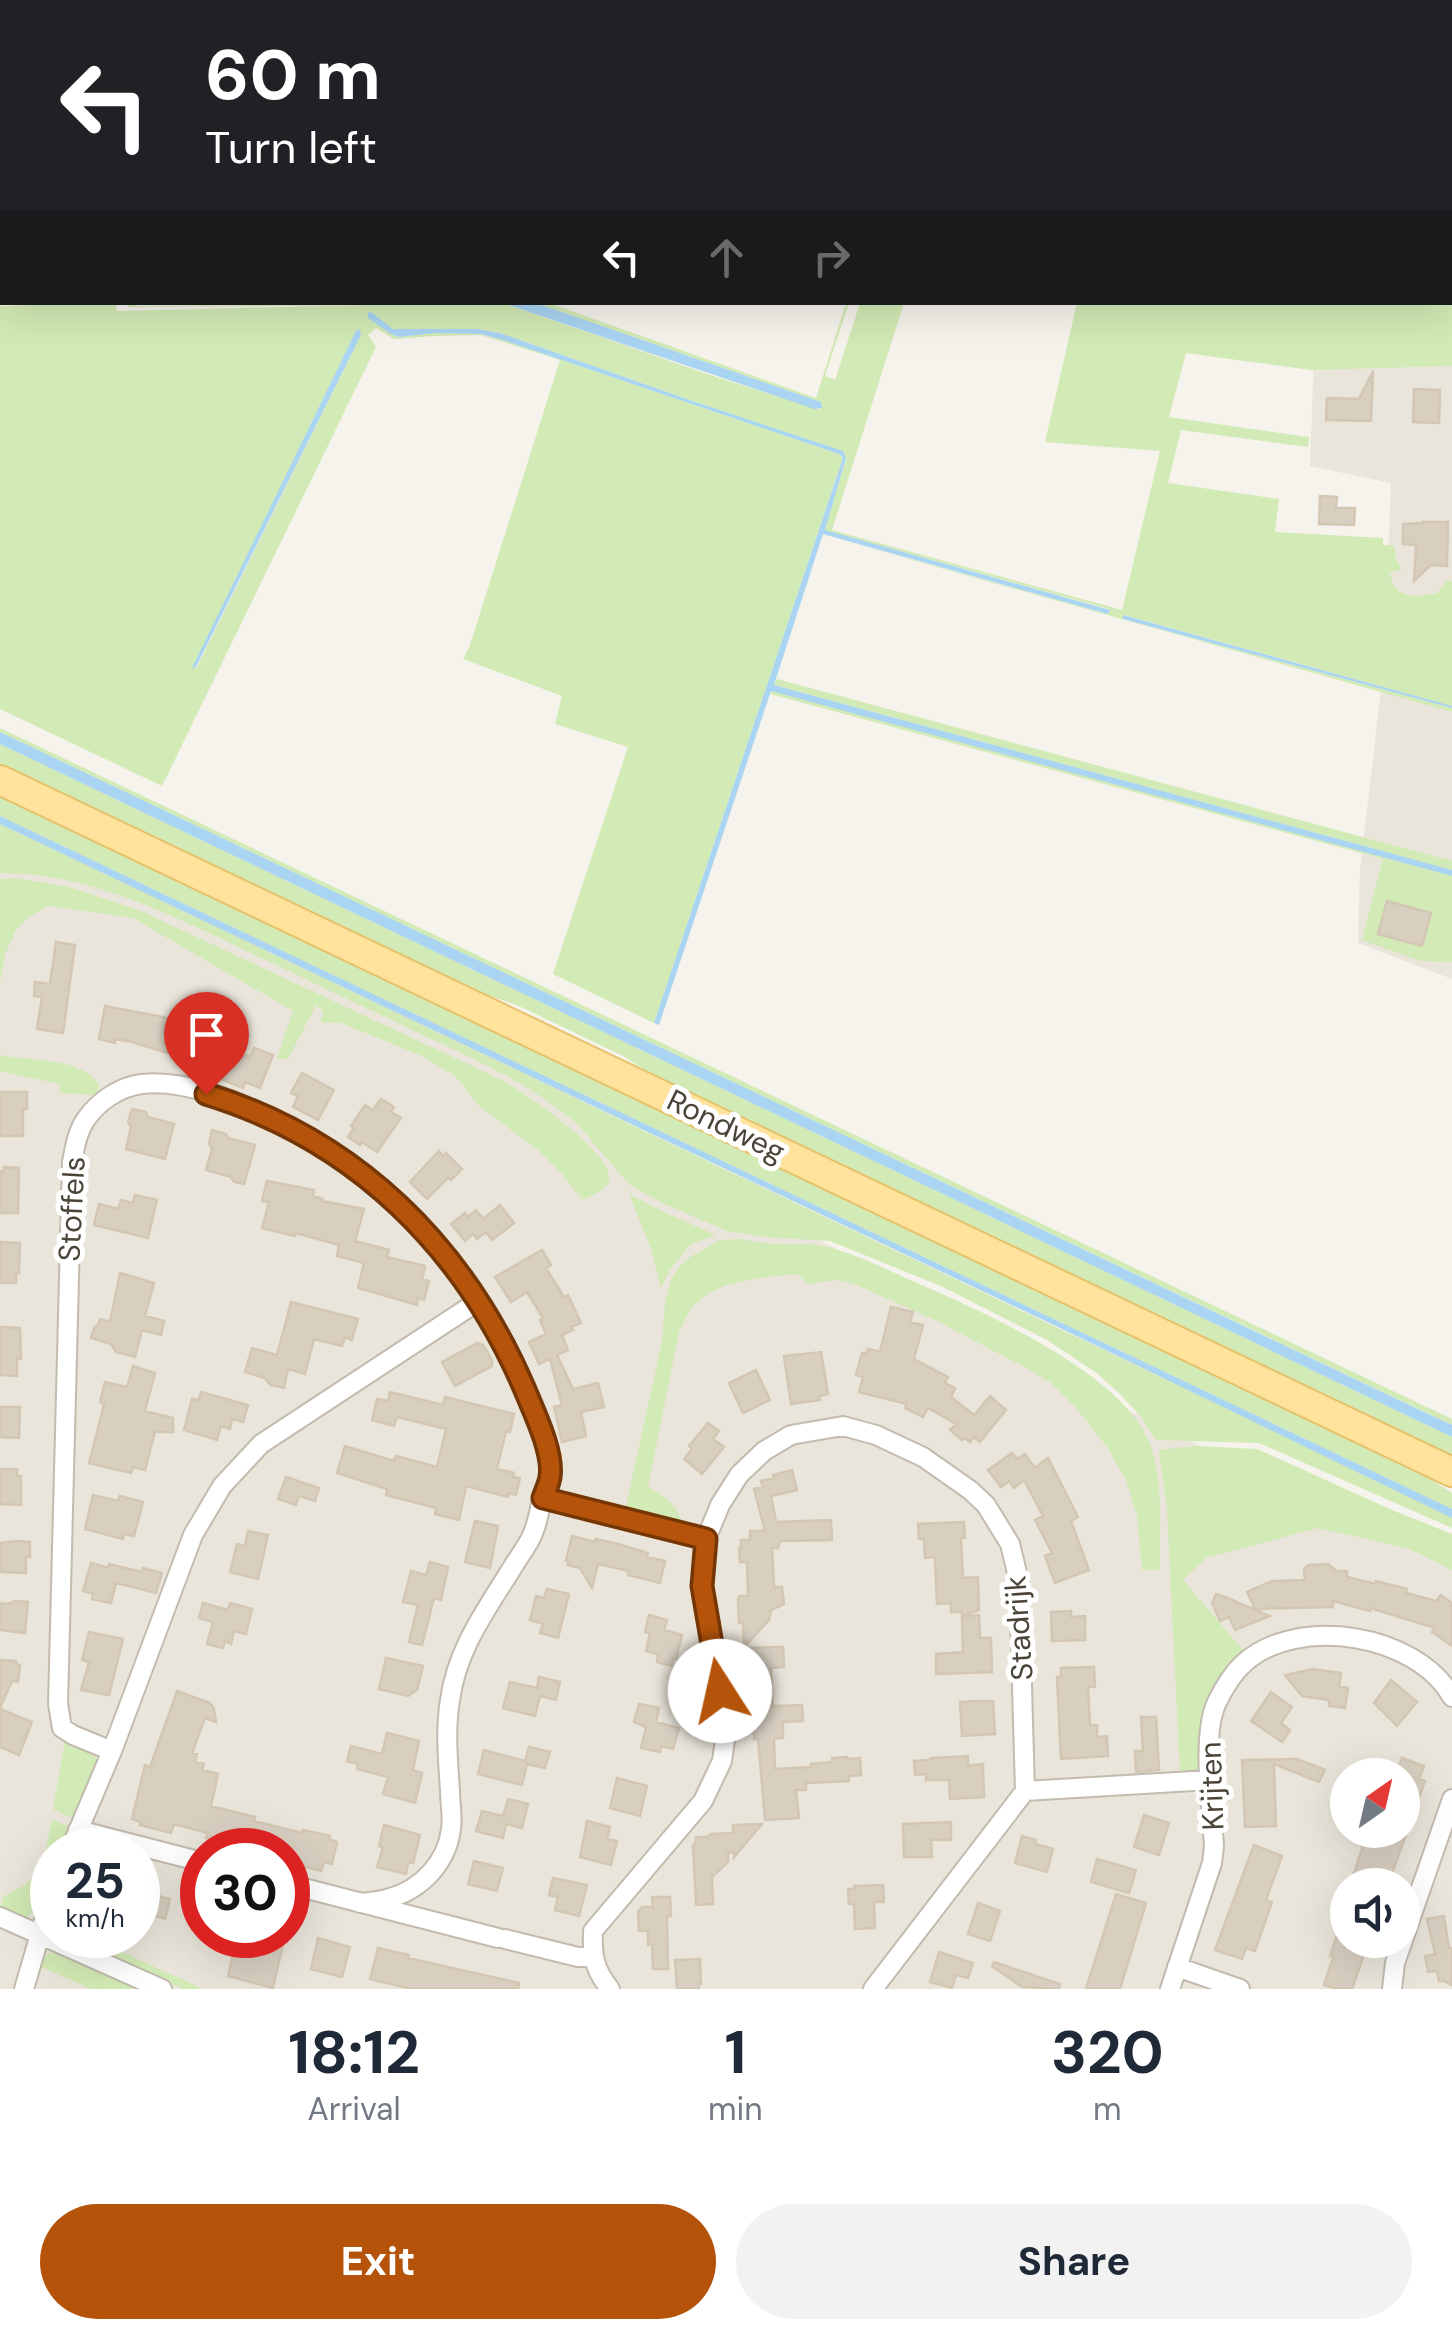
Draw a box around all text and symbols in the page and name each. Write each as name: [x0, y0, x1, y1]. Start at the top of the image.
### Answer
text: 60 m: [205, 30, 381, 121]
icon: left: [40, 40, 170, 170]
text: Turn left: [205, 118, 377, 177]
icon: left: [594, 230, 649, 285]
icon: ahead: [699, 230, 754, 285]
icon: right: [804, 230, 859, 285]
pin: [164, 992, 249, 1095]
icon: arrive: [179, 1007, 234, 1062]
street label: Rondweg: [661, 1080, 792, 1171]
street label: Stoffels: [49, 1155, 94, 1262]
street label: Stadrijk: [995, 1574, 1042, 1682]
position arrow: [668, 1639, 772, 1743]
street label: Krijten: [1190, 1741, 1233, 1831]
north arrow: [1330, 1758, 1420, 1848]
map controls: [1330, 1758, 1420, 1958]
speed limit sign: 30: [180, 1828, 310, 1958]
text: 25: [65, 1848, 125, 1914]
button: sound: [1330, 1868, 1420, 1958]
text: km/h: [65, 1902, 125, 1935]
text: 18:12: [288, 2013, 420, 2092]
text: 1: [724, 2013, 746, 2092]
text: 320: [1051, 2013, 1164, 2092]
text: Arrival: [307, 2088, 401, 2130]
text: min: [708, 2088, 763, 2130]
text: m: [1093, 2088, 1122, 2130]
button: Exit: [40, 2204, 716, 2319]
button: Share: [736, 2204, 1412, 2319]

